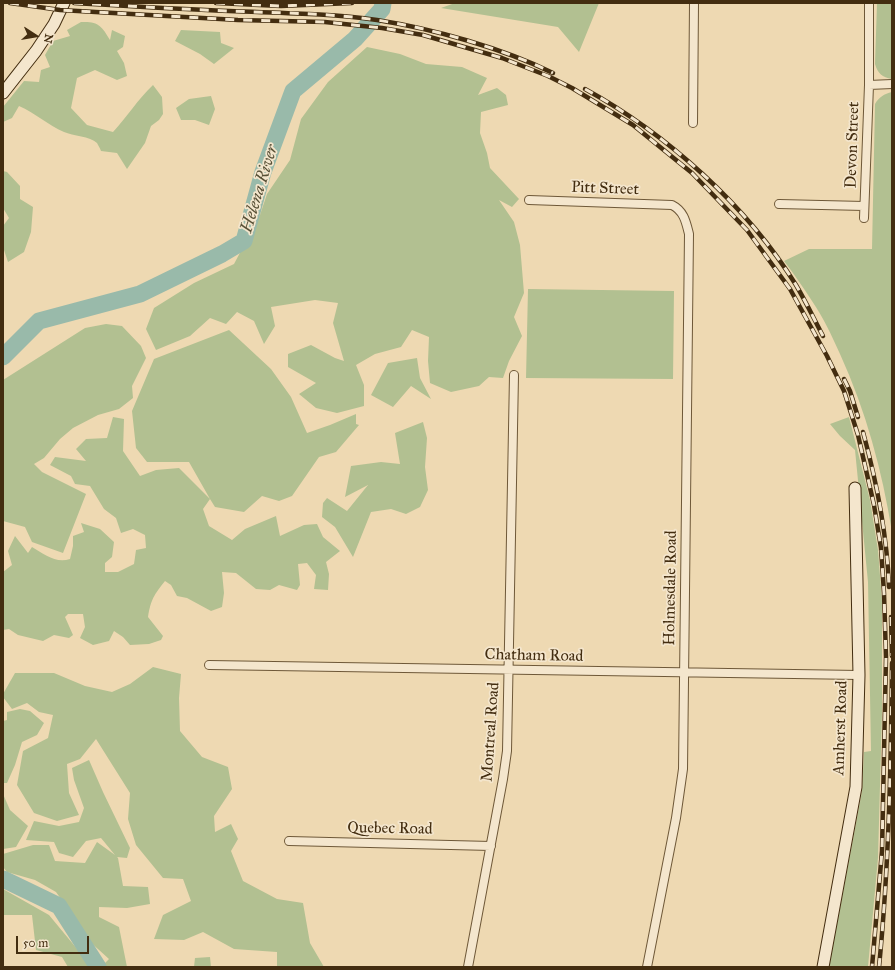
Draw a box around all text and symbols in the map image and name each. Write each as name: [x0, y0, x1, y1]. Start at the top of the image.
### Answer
north arrow: [16, 16, 56, 56]
text: N: [41, 33, 56, 45]
street label: Devon Street: [842, 101, 864, 189]
water label: Helena River: [237, 142, 283, 236]
street label: Pitt Street: [571, 178, 639, 200]
street label: Holmesdale Road: [660, 530, 682, 646]
street label: Chatham Road: [484, 646, 584, 666]
street label: Amherst Road: [830, 680, 852, 776]
street label: Montreal Road: [478, 681, 504, 783]
street label: Quebec Road: [347, 819, 433, 839]
scale bar: [18, 928, 91, 954]
text: 50 m: [23, 936, 48, 950]

